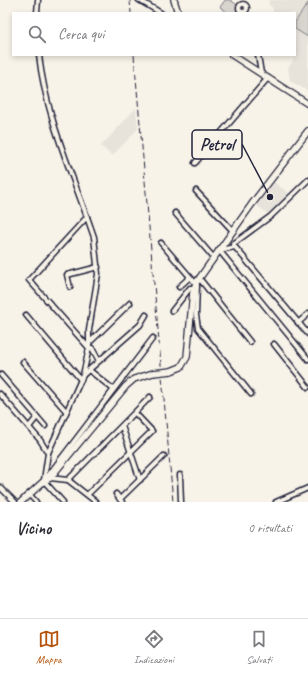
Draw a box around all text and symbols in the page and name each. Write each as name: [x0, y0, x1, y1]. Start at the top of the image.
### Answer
search box: [12, 12, 296, 56]
icon: search: [26, 23, 48, 45]
text: Cerca qui: [58, 25, 104, 44]
callout: Petrol: [192, 130, 242, 159]
text: Petrol: [200, 134, 237, 155]
text: Vicino: [16, 518, 51, 539]
text: 0 risultati: [248, 520, 292, 536]
tab: Mappa: [36, 628, 62, 666]
tab: Indicazioni: [134, 628, 174, 666]
tab: Salvati: [246, 628, 272, 666]

